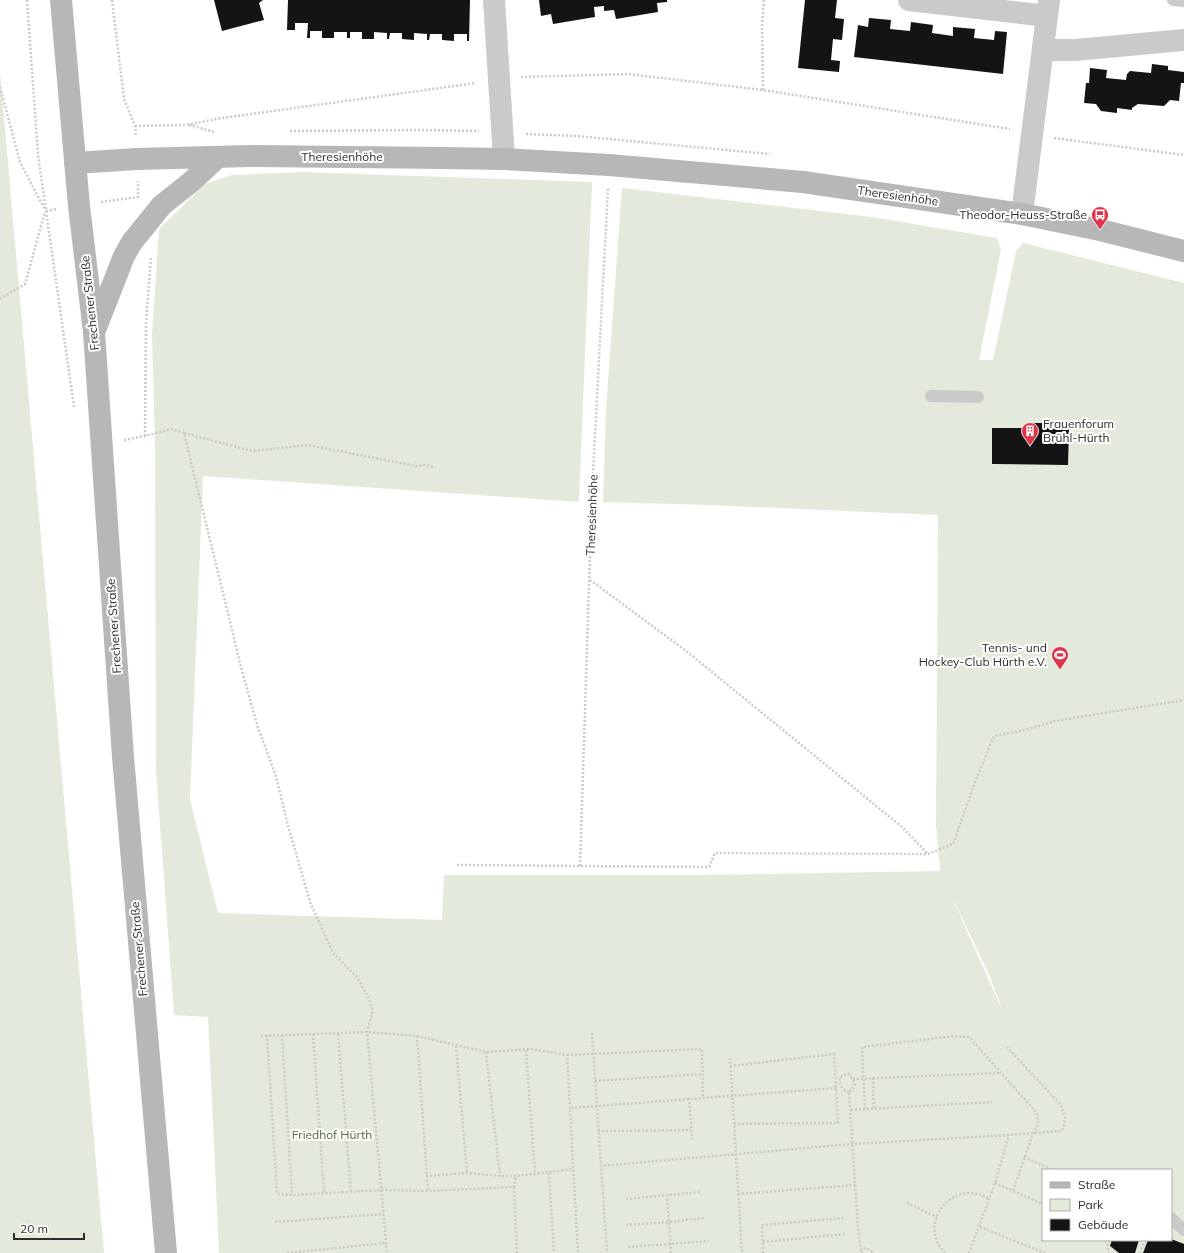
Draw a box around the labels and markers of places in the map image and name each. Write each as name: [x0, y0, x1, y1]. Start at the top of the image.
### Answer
bus stop icon: Theodor-Heuss-Straße: [1090, 205, 1110, 230]
place label: Theodor-Heuss-Straße: [959, 207, 1087, 222]
place label: Frauenforum Brühl-Hürth: [1043, 416, 1114, 445]
building icon: Frauenforum Brühl-Hürth: [1020, 421, 1040, 446]
place label: Tennis- und Hockey-Club Hürth e.V.: [919, 640, 1047, 669]
sports icon: Tennis- und Hockey-Club Hürth e.V.: [1050, 645, 1070, 670]

